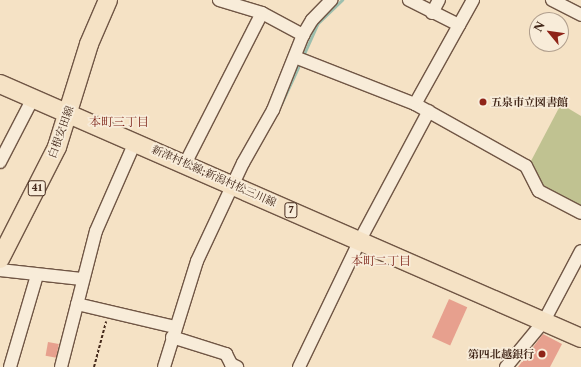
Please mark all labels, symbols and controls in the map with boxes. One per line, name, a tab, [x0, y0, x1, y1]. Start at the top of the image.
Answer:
north arrow	[529, 12, 569, 52]
text: N	[531, 19, 548, 34]
place label: 五泉市立図書館	[491, 95, 568, 109]
marker: 五泉市立図書館	[478, 97, 488, 107]
street label: 白根安田線	[45, 104, 77, 160]
district label: 本町三丁目	[89, 115, 149, 129]
street label: 新津村松線;新潟村松三川線	[150, 142, 278, 210]
road number: 41	[27, 180, 47, 196]
road number: 7	[284, 202, 298, 218]
district label: 本町二丁目	[351, 254, 411, 268]
place label: 第四北越銀行	[468, 347, 534, 361]
marker: 第四北越銀行	[537, 349, 547, 359]

